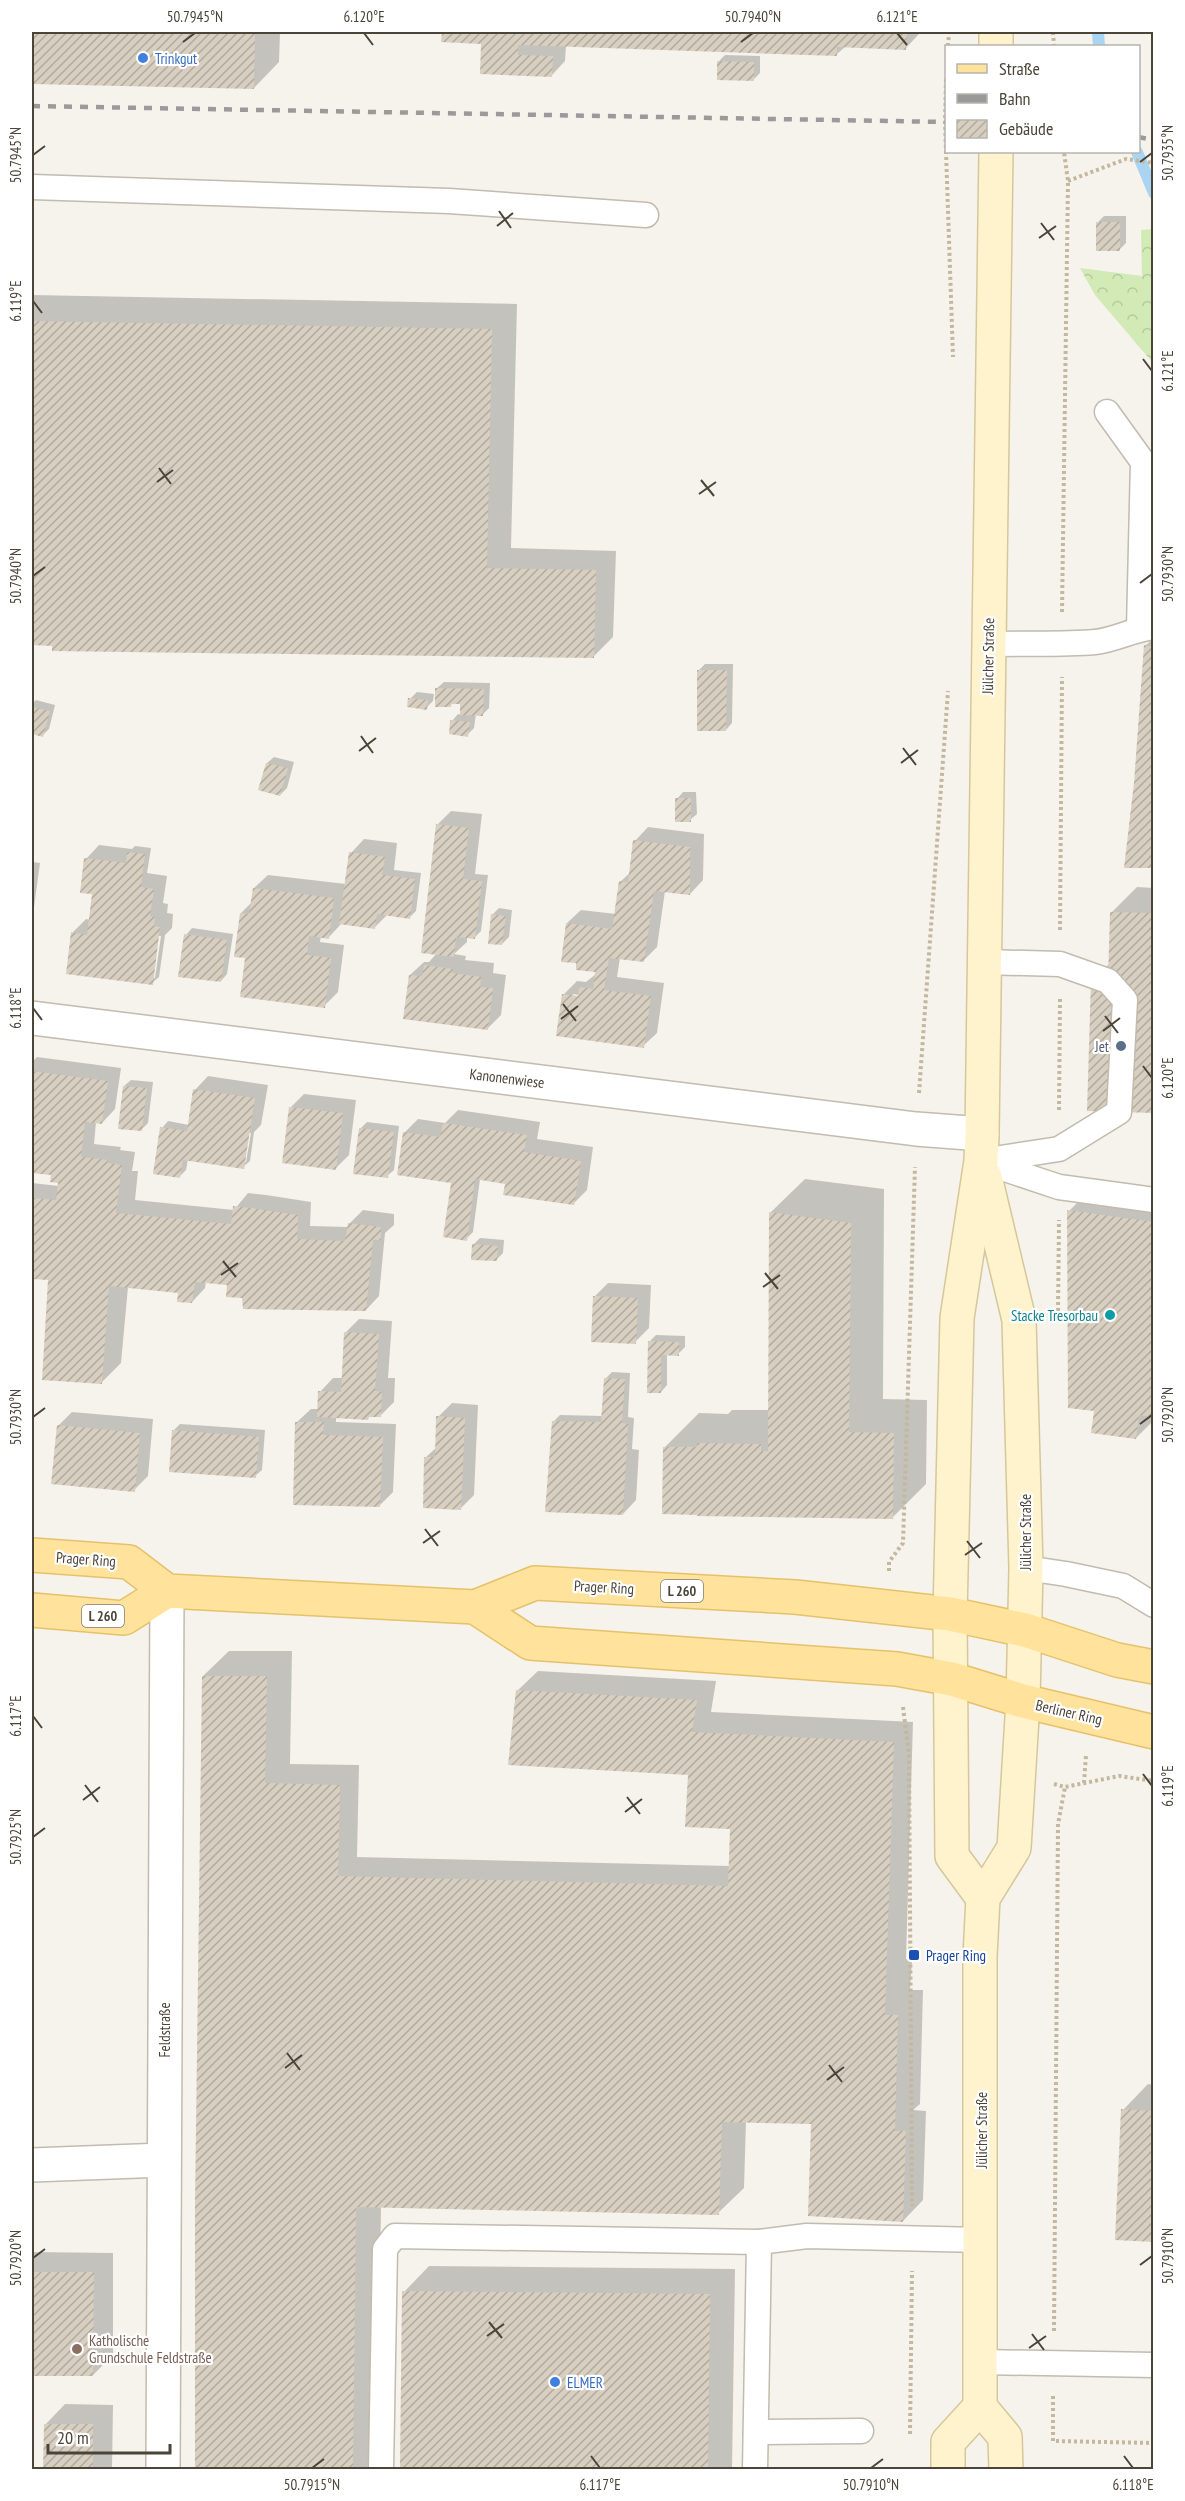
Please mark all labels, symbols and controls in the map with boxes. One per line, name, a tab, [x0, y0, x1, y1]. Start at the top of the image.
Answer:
text: 50.7945°N	[167, 7, 223, 26]
text: 6.120°E	[343, 7, 385, 26]
text: 50.7940°N	[725, 7, 781, 26]
text: 6.121°E	[876, 7, 918, 26]
legend	[945, 45, 1140, 153]
place label: Trinkgut	[155, 49, 197, 68]
marker: Trinkgut	[136, 51, 150, 65]
text: Straße	[999, 57, 1040, 80]
text: Bahn	[999, 87, 1031, 110]
text: Gebäude	[999, 117, 1053, 140]
text: 50.7935°N	[1158, 125, 1177, 181]
text: 50.7945°N	[6, 127, 25, 183]
text: 6.119°E	[6, 280, 25, 322]
text: 6.121°E	[1158, 350, 1177, 392]
text: 50.7930°N	[1158, 546, 1177, 602]
text: 50.7940°N	[6, 548, 25, 604]
street label: Jülicher Straße	[978, 618, 998, 695]
text: 6.118°E	[6, 987, 25, 1029]
place label: Jet	[1094, 1037, 1109, 1056]
marker: Jet	[1114, 1039, 1128, 1053]
text: 6.120°E	[1158, 1057, 1177, 1099]
street label: Kanonenwiese	[469, 1064, 545, 1092]
place label: Stacke Tresorbau	[1011, 1306, 1098, 1325]
marker: Stacke Tresorbau	[1103, 1308, 1117, 1322]
text: 50.7920°N	[1158, 1387, 1177, 1443]
text: 50.7930°N	[6, 1389, 25, 1445]
street label: Jülicher Straße	[1016, 1494, 1035, 1571]
street label: Prager Ring	[55, 1547, 117, 1571]
street label: Prager Ring	[574, 1576, 634, 1598]
road number: L 260	[661, 1580, 703, 1602]
road number: L 260	[82, 1605, 124, 1627]
text: 6.117°E	[6, 1695, 25, 1737]
street label: Berliner Ring	[1034, 1695, 1104, 1729]
text: 6.119°E	[1158, 1765, 1177, 1807]
text: 50.7925°N	[6, 1809, 25, 1865]
place label: Prager Ring	[926, 1946, 986, 1965]
marker: Prager Ring	[907, 1948, 921, 1962]
street label: Feldstraße	[155, 2002, 174, 2058]
street label: Jülicher Straße	[972, 2092, 991, 2169]
text: 50.7910°N	[1158, 2228, 1177, 2284]
text: 50.7920°N	[6, 2230, 25, 2286]
place label: Katholische Grundschule Feldstraße	[89, 2331, 212, 2367]
marker: Katholische Grundschule Feldstraße	[70, 2342, 84, 2356]
place label: ELMER	[567, 2373, 603, 2392]
marker: ELMER	[548, 2375, 562, 2389]
scale bar	[48, 2417, 170, 2455]
text: 20 m	[57, 2426, 89, 2449]
text: 50.7915°N	[284, 2475, 340, 2494]
text: 6.117°E	[579, 2475, 621, 2494]
text: 50.7910°N	[843, 2475, 899, 2494]
text: 6.118°E	[1112, 2475, 1154, 2494]

